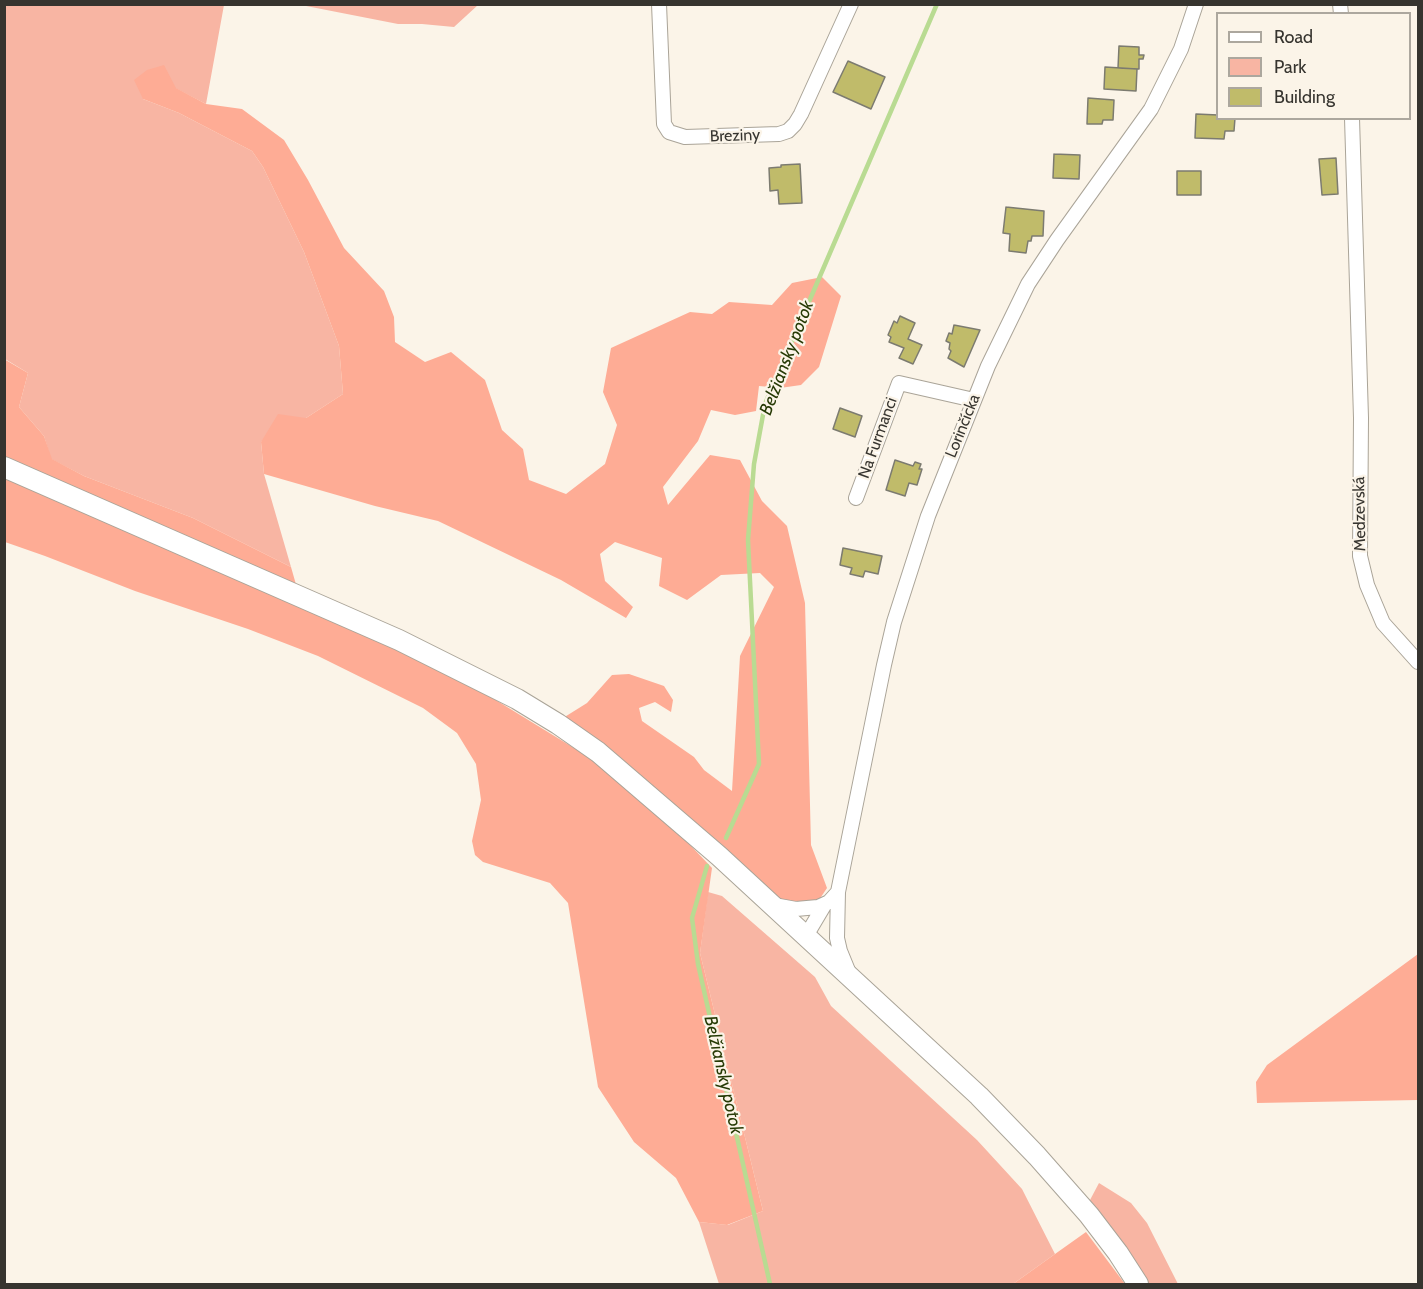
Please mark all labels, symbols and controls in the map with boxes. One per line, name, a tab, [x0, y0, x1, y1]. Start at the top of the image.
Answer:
legend	[1216, 12, 1411, 120]
text: Road	[1274, 26, 1313, 48]
text: Park	[1274, 56, 1306, 78]
text: Building	[1274, 86, 1335, 108]
street label: Breziny	[710, 126, 760, 146]
water label: Belžiansky potok	[755, 298, 819, 418]
street label: Lorinčícka	[942, 391, 984, 461]
street label: Na Furmanci	[854, 395, 902, 481]
street label: Medzevská	[1350, 477, 1370, 551]
water label: Belžiansky potok	[699, 1014, 747, 1136]

